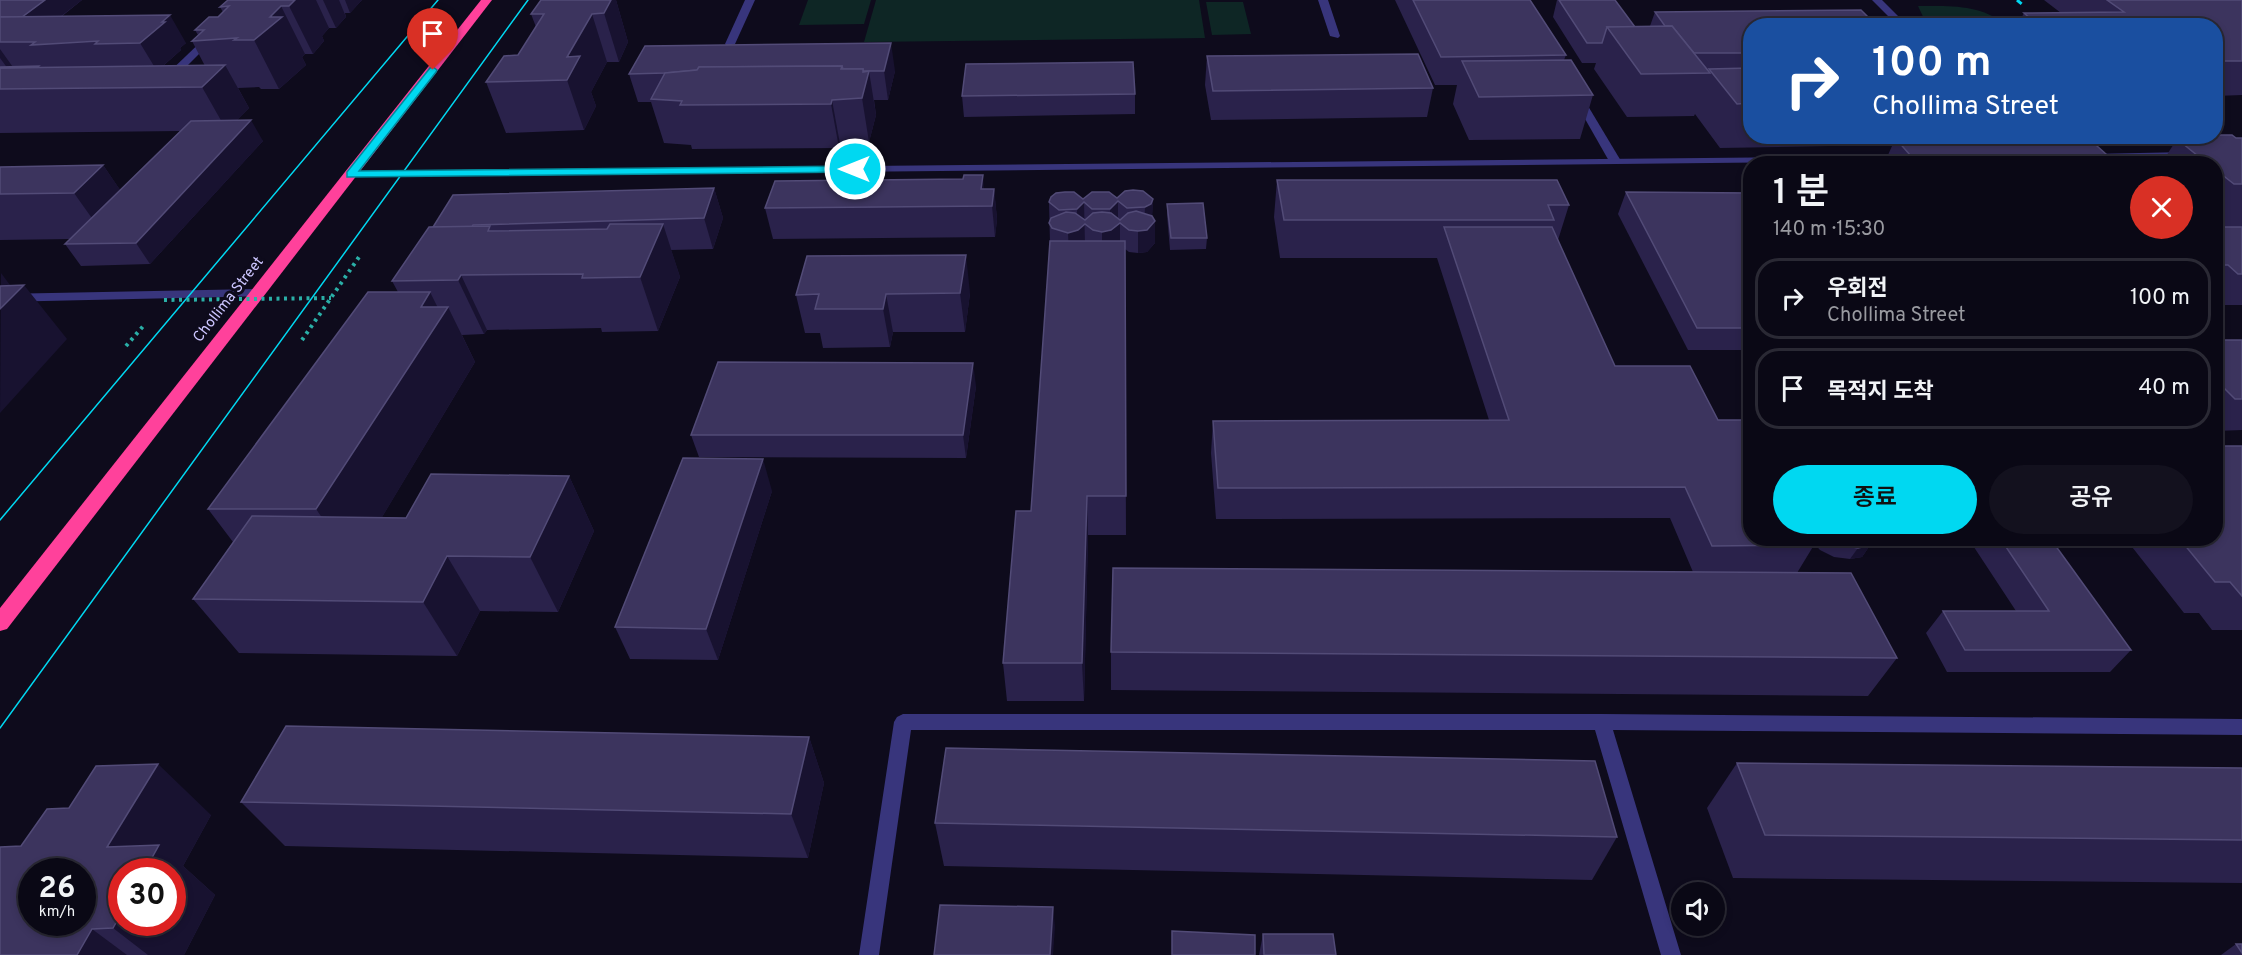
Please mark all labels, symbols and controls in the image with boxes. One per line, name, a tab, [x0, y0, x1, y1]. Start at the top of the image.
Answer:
pin	[407, 8, 458, 70]
icon: arrive	[416, 17, 449, 50]
text: 100 m	[1872, 38, 1991, 91]
icon: right	[1773, 42, 1851, 120]
text: Chollima Street	[1872, 90, 2059, 124]
position arrow	[823, 137, 887, 201]
text: 1 분	[1773, 171, 1829, 217]
button: close	[2130, 176, 2193, 239]
text: 140 m · 15:30	[1773, 217, 1885, 243]
street label: Chollima Street	[190, 253, 268, 347]
text: 우회전	[1827, 276, 1888, 303]
icon: right	[1776, 282, 1809, 315]
text: 100 m	[2130, 285, 2190, 312]
text: Chollima Street	[1827, 303, 1966, 329]
icon: arrive	[1776, 372, 1809, 405]
text: 40 m	[2138, 375, 2190, 402]
text: 목적지 도착	[1827, 379, 1934, 406]
button: 종료	[1773, 465, 1977, 534]
button: 공유	[1989, 465, 2193, 534]
speed limit sign: 30	[108, 858, 186, 936]
text: 26	[39, 871, 75, 908]
map controls	[1671, 882, 1725, 936]
button: sound	[1671, 882, 1725, 936]
text: km/h	[39, 903, 75, 922]

